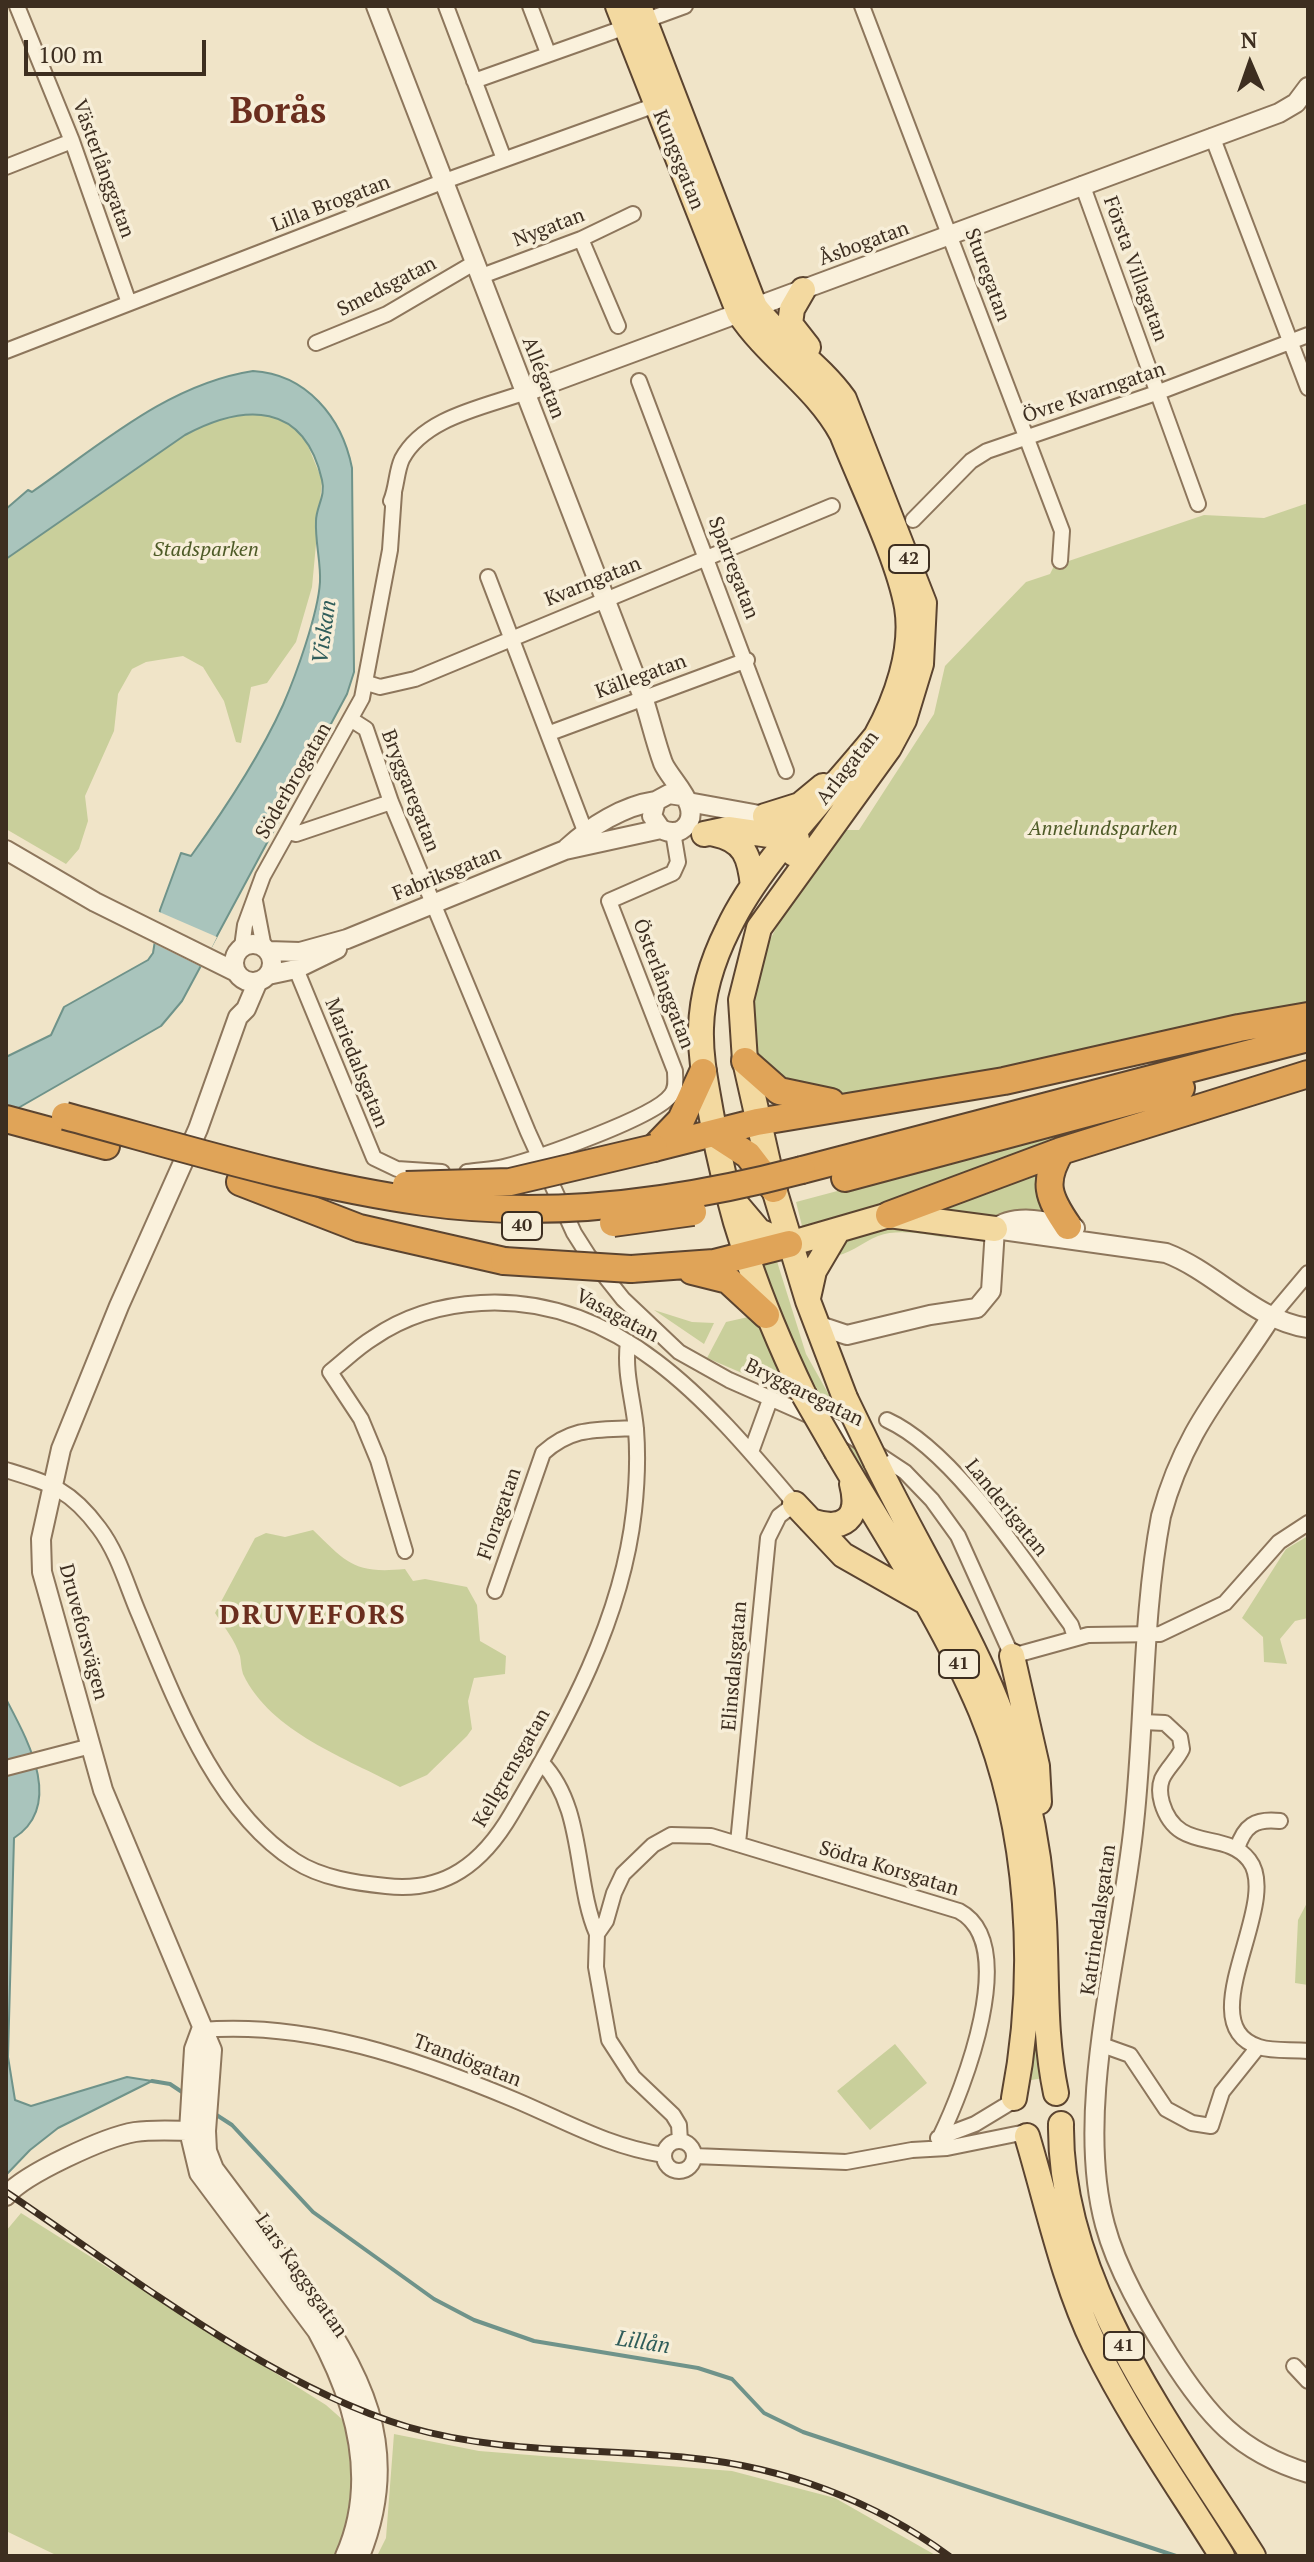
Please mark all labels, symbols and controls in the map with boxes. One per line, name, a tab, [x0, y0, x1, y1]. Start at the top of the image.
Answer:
scale bar	[28, 24, 210, 74]
north arrow	[1210, 24, 1290, 104]
text: N	[1240, 25, 1258, 54]
text: 100 m	[38, 38, 103, 70]
district label: Borås	[230, 91, 326, 135]
street label: Västerlånggatan	[67, 97, 139, 241]
street label: Kungsgatan	[647, 107, 709, 213]
street label: Lilla Brogatan	[268, 170, 394, 238]
street label: Första Villagatan	[1098, 193, 1172, 345]
street label: Nygatan	[510, 203, 588, 253]
street label: Åsbogatan	[816, 217, 912, 271]
street label: Sturegatan	[959, 225, 1015, 325]
street label: Smedsgatan	[334, 252, 440, 322]
street label: Allégatan	[516, 334, 570, 422]
street label: Övre Kvarngatan	[1020, 357, 1168, 429]
street label: Sparregatan	[703, 513, 763, 623]
park label: Stadsparken	[153, 538, 259, 562]
road number: 42	[889, 545, 929, 573]
street label: Kvarngatan	[541, 552, 645, 612]
water label: Viskan	[307, 598, 343, 666]
street label: Källegatan	[592, 649, 690, 705]
street label: Söderbrogatan	[251, 719, 337, 843]
street label: Arlagatan	[812, 726, 884, 810]
street label: Bryggaregatan	[376, 727, 444, 855]
park label: Annelundsparken	[1028, 817, 1178, 841]
street label: Fabriksgatan	[389, 841, 505, 907]
street label: Österlånggatan	[627, 916, 699, 1052]
street label: Mariedalsgatan	[319, 995, 393, 1131]
road number: 40	[502, 1212, 542, 1240]
street label: Vasagatan	[571, 1284, 663, 1348]
street label: Bryggaregatan	[741, 1354, 867, 1432]
street label: Landerigatan	[960, 1455, 1052, 1561]
street label: Floragatan	[473, 1465, 527, 1563]
street label: Druveforsvägen	[53, 1561, 113, 1703]
district label: DRUVEFORS	[219, 1599, 407, 1633]
street label: Elinsdalsgatan	[717, 1600, 753, 1732]
road number: 41	[939, 1650, 979, 1678]
street label: Kellgrensgatan	[468, 1704, 556, 1832]
street label: Södra Korsgatan	[816, 1836, 962, 1902]
street label: Katrinedalsgatan	[1077, 1843, 1121, 1997]
street label: Trandögatan	[410, 2029, 524, 2093]
street label: Lars Kaggsgatan	[250, 2210, 352, 2342]
water label: Lillån	[614, 2326, 672, 2360]
road number: 41	[1104, 2332, 1144, 2360]

